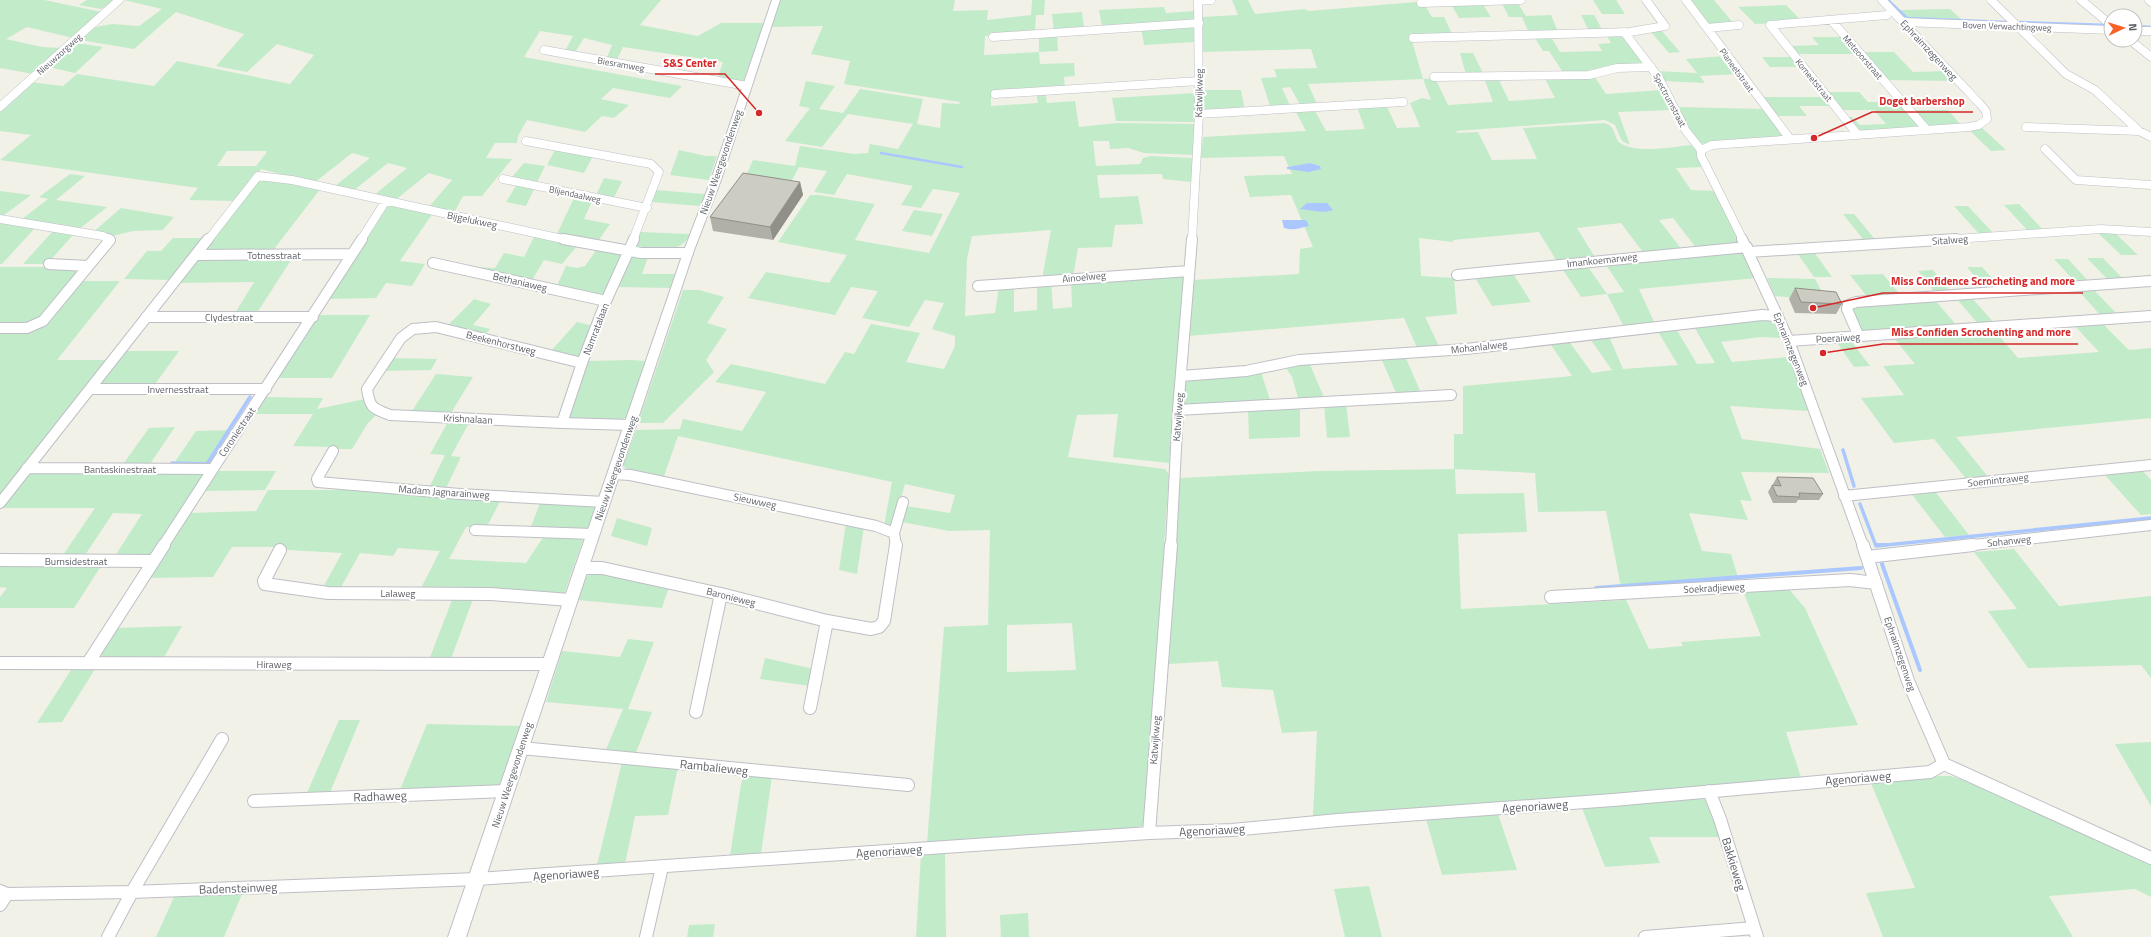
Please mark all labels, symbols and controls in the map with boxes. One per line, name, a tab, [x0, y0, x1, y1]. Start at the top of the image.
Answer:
north arrow	[2103, 8, 2143, 48]
street label: Ephraimzegenweg	[1897, 16, 1961, 84]
street label: Boven Verwachtingweg	[1962, 18, 2052, 34]
text: N	[2125, 23, 2141, 32]
street label: Nieuwzorgweg	[34, 30, 85, 78]
street label: Meteoorstraat	[1840, 32, 1886, 83]
street label: Planeetstraat	[1717, 45, 1758, 95]
callout: S&S Center	[655, 51, 725, 74]
street label: Biesramweg	[597, 53, 646, 75]
text: S&S Center	[663, 55, 717, 71]
street label: Komeetstraat	[1793, 56, 1836, 105]
street label: Katwijkweg	[1191, 68, 1207, 118]
street label: Spectrumstraat	[1650, 71, 1690, 130]
callout: Doget barbershop	[1872, 89, 1973, 112]
text: Doget barbershop	[1879, 93, 1965, 109]
street label: Nieuw Weergevondenweg	[696, 107, 746, 217]
street label: Blijendaalweg	[548, 182, 603, 206]
street label: Bijgelukweg	[446, 207, 498, 233]
street label: Sitalweg	[1931, 231, 1969, 249]
street label: Totnesstraat	[247, 248, 301, 263]
street label: Imankoemarweg	[1566, 249, 1638, 271]
street label: Bethaniaweg	[491, 268, 549, 296]
street label: Ainoelweg	[1061, 268, 1107, 286]
callout: Miss Confidence Scrocheting and more	[1883, 270, 2083, 293]
text: Miss Confidence Scrocheting and more	[1891, 273, 2075, 289]
street label: Namratalaan	[579, 301, 613, 357]
street label: Clydestraat	[205, 310, 253, 325]
street label: Ephraimzegenweg	[1769, 310, 1813, 388]
callout: Miss Confiden Scrochenting and more	[1883, 321, 2078, 344]
text: Miss Confiden Scrochenting and more	[1891, 324, 2071, 340]
street label: Beekenhorstweg	[465, 327, 537, 359]
street label: Poeraiweg	[1815, 329, 1861, 347]
street label: Mohanlalweg	[1450, 337, 1508, 357]
street label: Invernesstraat	[147, 382, 209, 397]
street label: Katwijkweg	[1169, 392, 1187, 442]
street label: Coroniestraat	[215, 404, 259, 460]
street label: Krishnalaan	[443, 410, 493, 428]
street label: Nieuw Weergevondenweg	[591, 413, 641, 523]
street label: Bantaskinestraat	[84, 462, 157, 477]
street label: Soemintraweg	[1967, 469, 2029, 491]
street label: Madam Jagnarainweg	[398, 481, 490, 503]
street label: Sieuwweg	[732, 489, 778, 513]
street label: Sohanweg	[1986, 531, 2032, 551]
street label: Burnsidestraat	[45, 554, 108, 569]
street label: Soekradjieweg	[1683, 579, 1745, 597]
street label: Baronieweg	[705, 584, 757, 610]
street label: Lalaweg	[381, 586, 415, 601]
street label: Ephraimzegenweg	[1880, 615, 1920, 693]
street label: Hiraweg	[256, 657, 292, 672]
street label: Katwijkweg	[1146, 715, 1164, 765]
street label: Nieuw Weergevondenweg	[488, 720, 536, 830]
street label: Rambalieweg	[679, 754, 749, 780]
street label: Agenoriaweg	[1824, 766, 1892, 790]
street label: Radhaweg	[353, 786, 407, 806]
street label: Agenoriaweg	[1501, 794, 1569, 818]
street label: Agenoriaweg	[1178, 819, 1246, 841]
street label: Bakkieweg	[1717, 835, 1751, 893]
street label: Agenoriaweg	[855, 839, 923, 863]
street label: Agenoriaweg	[532, 862, 600, 886]
street label: Badensteinweg	[198, 877, 278, 899]

